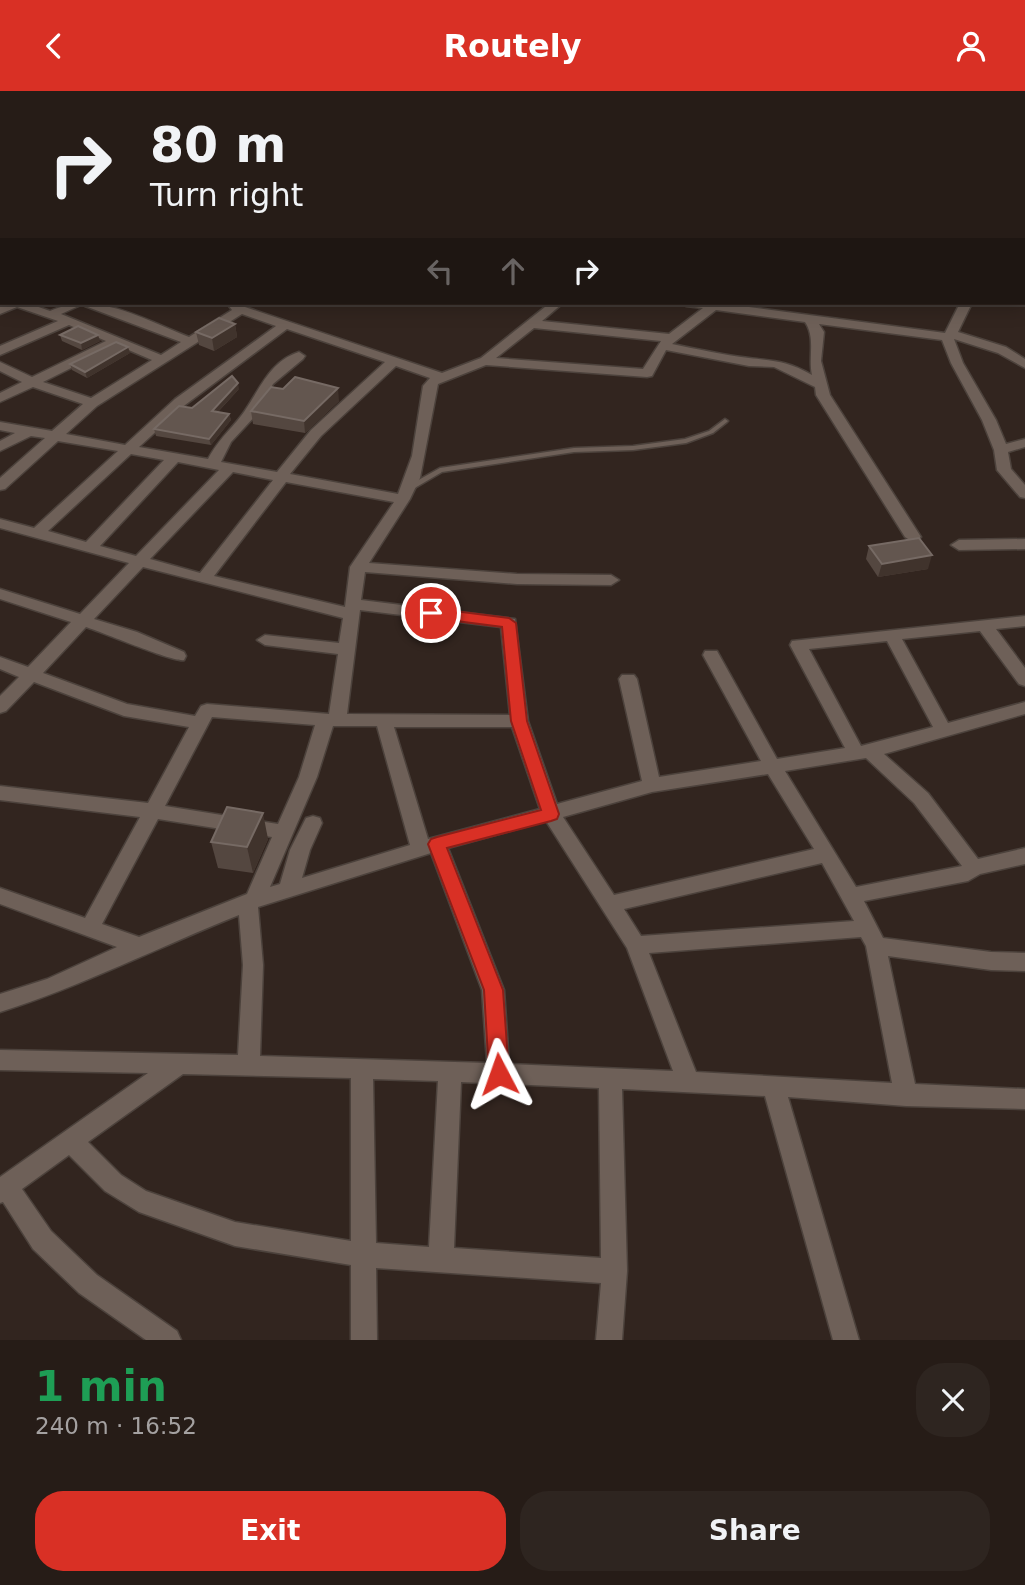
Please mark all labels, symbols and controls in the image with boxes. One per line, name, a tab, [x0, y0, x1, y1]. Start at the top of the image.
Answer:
icon: back	[35, 27, 73, 65]
text: Routely	[443, 27, 582, 65]
icon: person	[952, 27, 990, 65]
text: 80 m	[150, 117, 286, 174]
icon: right	[35, 119, 126, 210]
text: Turn right	[150, 176, 303, 214]
icon: left	[421, 252, 459, 290]
icon: ahead	[494, 252, 532, 290]
icon: right	[567, 252, 605, 290]
pin	[401, 583, 461, 643]
icon: arrive	[412, 594, 450, 632]
position arrow	[462, 1037, 536, 1111]
text: 1 min	[35, 1362, 167, 1411]
button: close	[916, 1363, 990, 1437]
text: 240 m · 16:52	[35, 1413, 197, 1439]
button: Exit	[35, 1491, 506, 1571]
button: Share	[520, 1491, 990, 1571]

